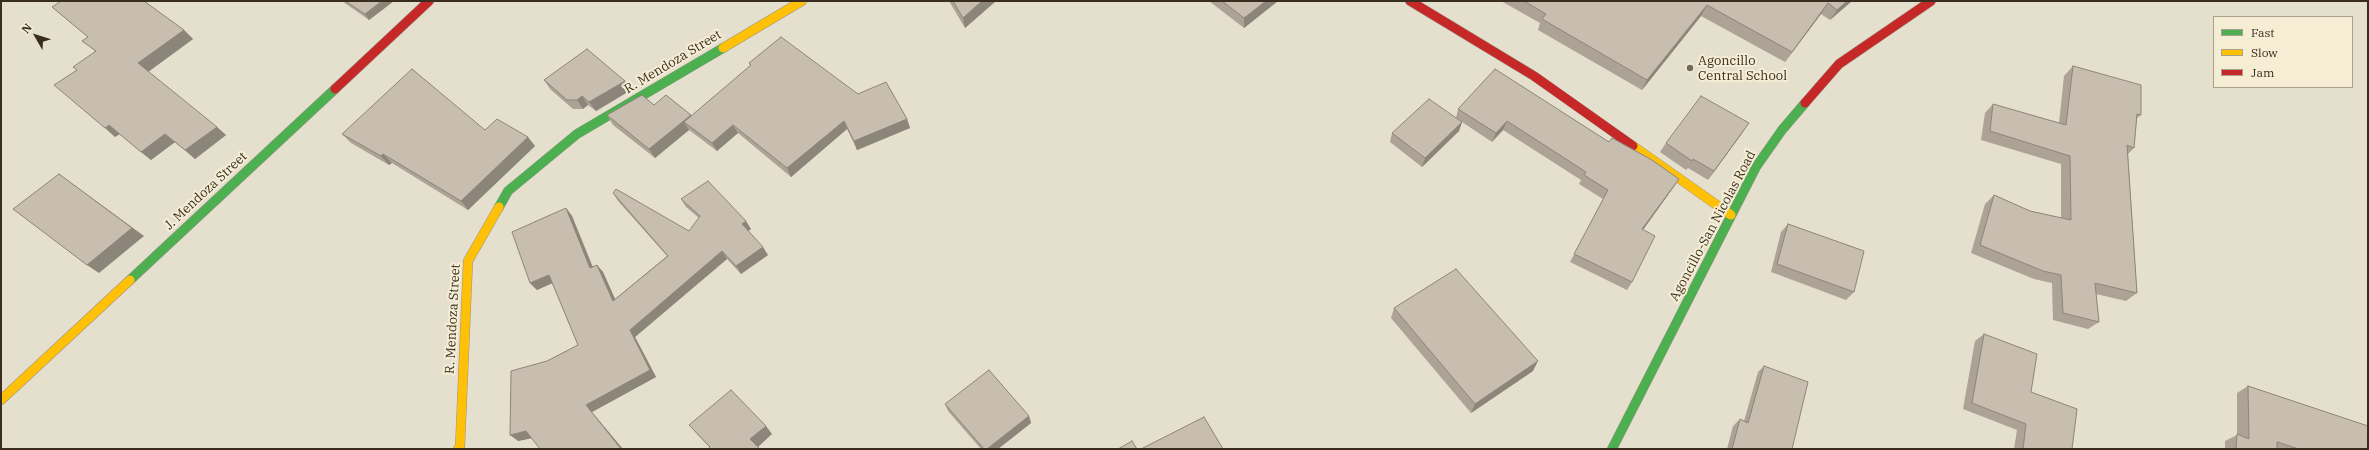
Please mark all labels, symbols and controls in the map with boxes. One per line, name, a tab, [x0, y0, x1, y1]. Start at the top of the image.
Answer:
north arrow	[16, 16, 56, 56]
legend	[2213, 16, 2353, 88]
text: N	[18, 21, 35, 36]
text: Fast	[2251, 25, 2275, 40]
street label: R. Mendoza Street	[622, 27, 724, 97]
text: Slow	[2251, 45, 2278, 60]
place label: Agoncillo Central School	[1698, 53, 1787, 84]
marker: Agoncillo Central School	[1685, 63, 1695, 73]
text: Jam	[2251, 65, 2274, 80]
street label: Agoncillo-San Nicolas Road	[1667, 148, 1759, 304]
street label: J. Mendoza Street	[162, 149, 250, 233]
street label: R. Mendoza Street	[442, 263, 464, 375]

